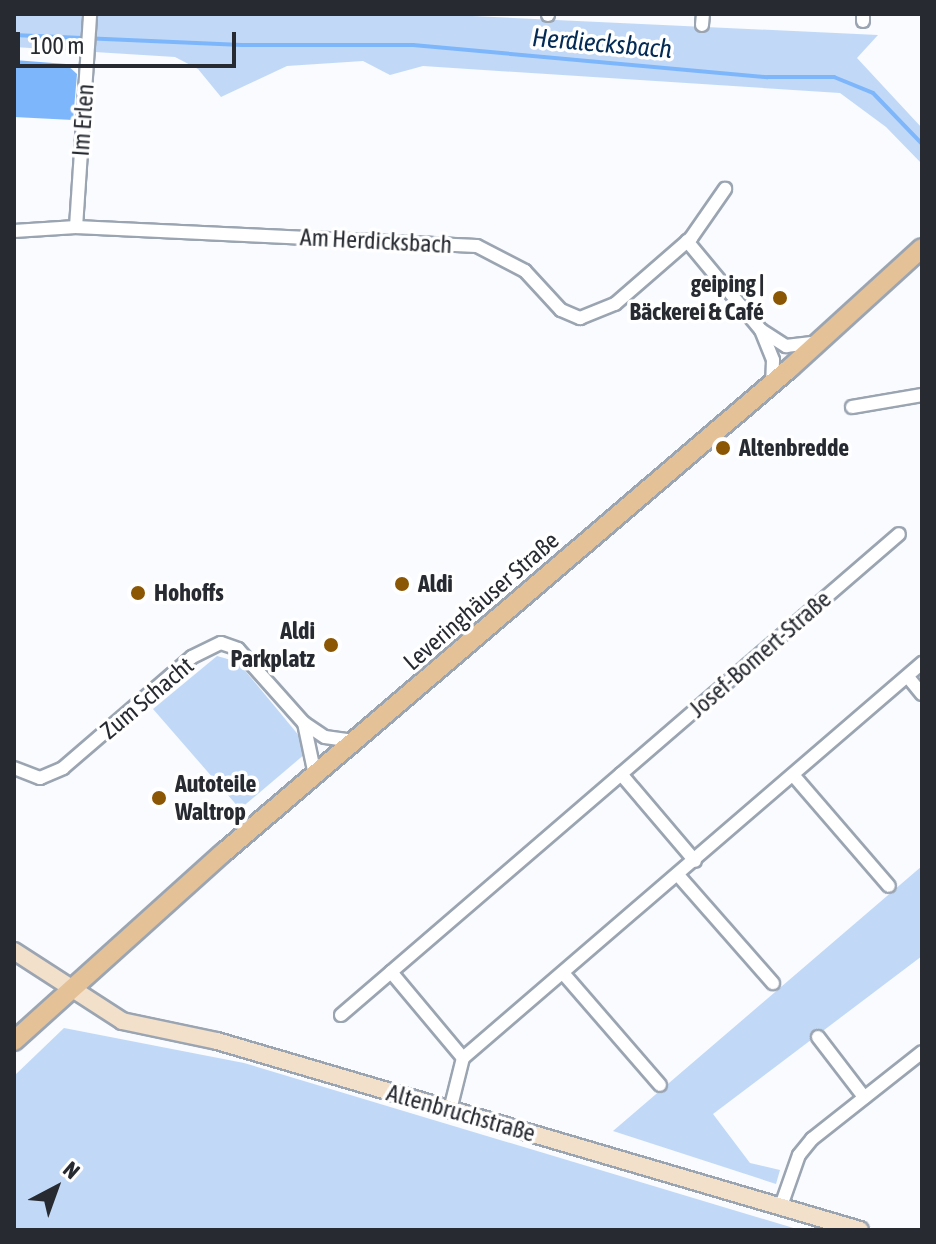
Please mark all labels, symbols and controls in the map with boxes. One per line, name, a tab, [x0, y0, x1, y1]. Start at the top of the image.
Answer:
scale bar	[20, 16, 240, 66]
water label: Herdiecksbach	[531, 22, 673, 66]
text: 100 m	[30, 32, 84, 59]
street label: Im Erlen	[66, 83, 100, 157]
street label: Am Herdicksbach	[299, 223, 453, 259]
place label: geiping | Bäckerei & Café	[630, 270, 764, 326]
marker: geiping | Bäckerei & Café	[771, 289, 789, 307]
place label: Altenbredde	[739, 434, 849, 462]
marker: Altenbredde	[714, 439, 732, 457]
street label: Leveringhäuser Straße	[398, 526, 564, 676]
place label: Aldi	[418, 570, 453, 598]
marker: Aldi	[393, 575, 411, 593]
place label: Hohoffs	[154, 579, 224, 607]
marker: Hohoffs	[129, 584, 147, 602]
street label: Josef-Bomert-Straße	[683, 585, 837, 723]
place label: Aldi Parkplatz	[230, 617, 315, 673]
marker: Aldi Parkplatz	[322, 636, 340, 654]
street label: Zum Schacht	[95, 651, 199, 745]
place label: Autoteile Waltrop	[175, 770, 256, 826]
marker: Autoteile Waltrop	[150, 789, 168, 807]
street label: Altenbruchstraße	[383, 1078, 539, 1148]
north arrow	[16, 1148, 96, 1228]
text: N	[58, 1156, 85, 1184]

